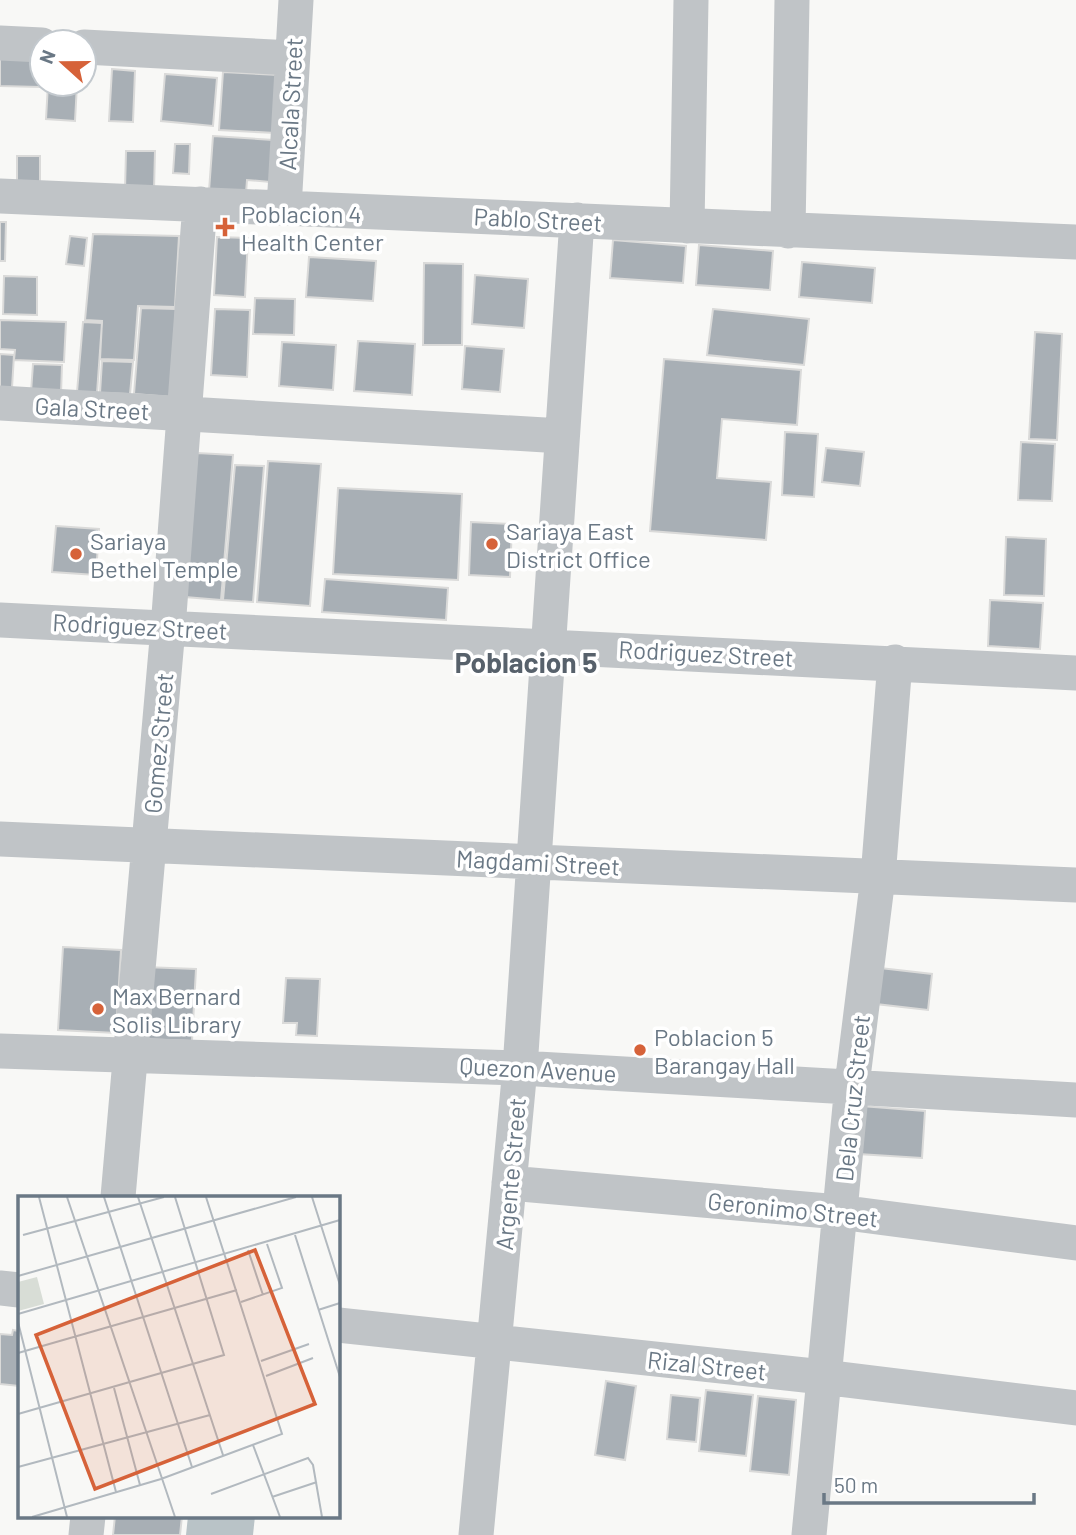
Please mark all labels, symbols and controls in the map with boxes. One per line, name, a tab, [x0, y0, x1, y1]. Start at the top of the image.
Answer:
north arrow	[28, 28, 98, 98]
street label: Alcala Street	[272, 37, 308, 171]
text: N	[34, 47, 60, 67]
place label: Poblacion 4 Health Center	[241, 199, 384, 256]
street label: Pablo Street	[473, 201, 603, 237]
marker: Poblacion 4 Health Center	[215, 217, 235, 237]
street label: Gala Street	[34, 391, 150, 425]
place label: Sariaya East District Office	[506, 516, 651, 573]
place label: Sariaya Bethel Temple	[90, 526, 238, 583]
marker: Sariaya East District Office	[484, 536, 500, 552]
marker: Sariaya Bethel Temple	[68, 546, 84, 562]
street label: Rodriguez Street	[52, 607, 228, 645]
street label: Rodriguez Street	[618, 634, 794, 672]
district label: Poblacion 5	[455, 645, 597, 679]
street label: Gomez Street	[137, 671, 179, 815]
street label: Magdami Street	[455, 843, 621, 881]
place label: Max Bernard Solis Library	[112, 981, 241, 1038]
marker: Max Bernard Solis Library	[90, 1001, 106, 1017]
street label: Dela Cruz Street	[829, 1013, 875, 1183]
place label: Poblacion 5 Barangay Hall	[654, 1022, 795, 1079]
marker: Poblacion 5 Barangay Hall	[632, 1042, 648, 1058]
street label: Quezon Avenue	[459, 1050, 617, 1088]
street label: Argente Street	[489, 1096, 531, 1252]
street label: Geronimo Street	[706, 1186, 880, 1232]
inset map	[18, 1196, 340, 1518]
street label: Rizal Street	[646, 1344, 768, 1386]
scale bar	[824, 1462, 1034, 1506]
text: 50 m	[834, 1472, 878, 1497]

